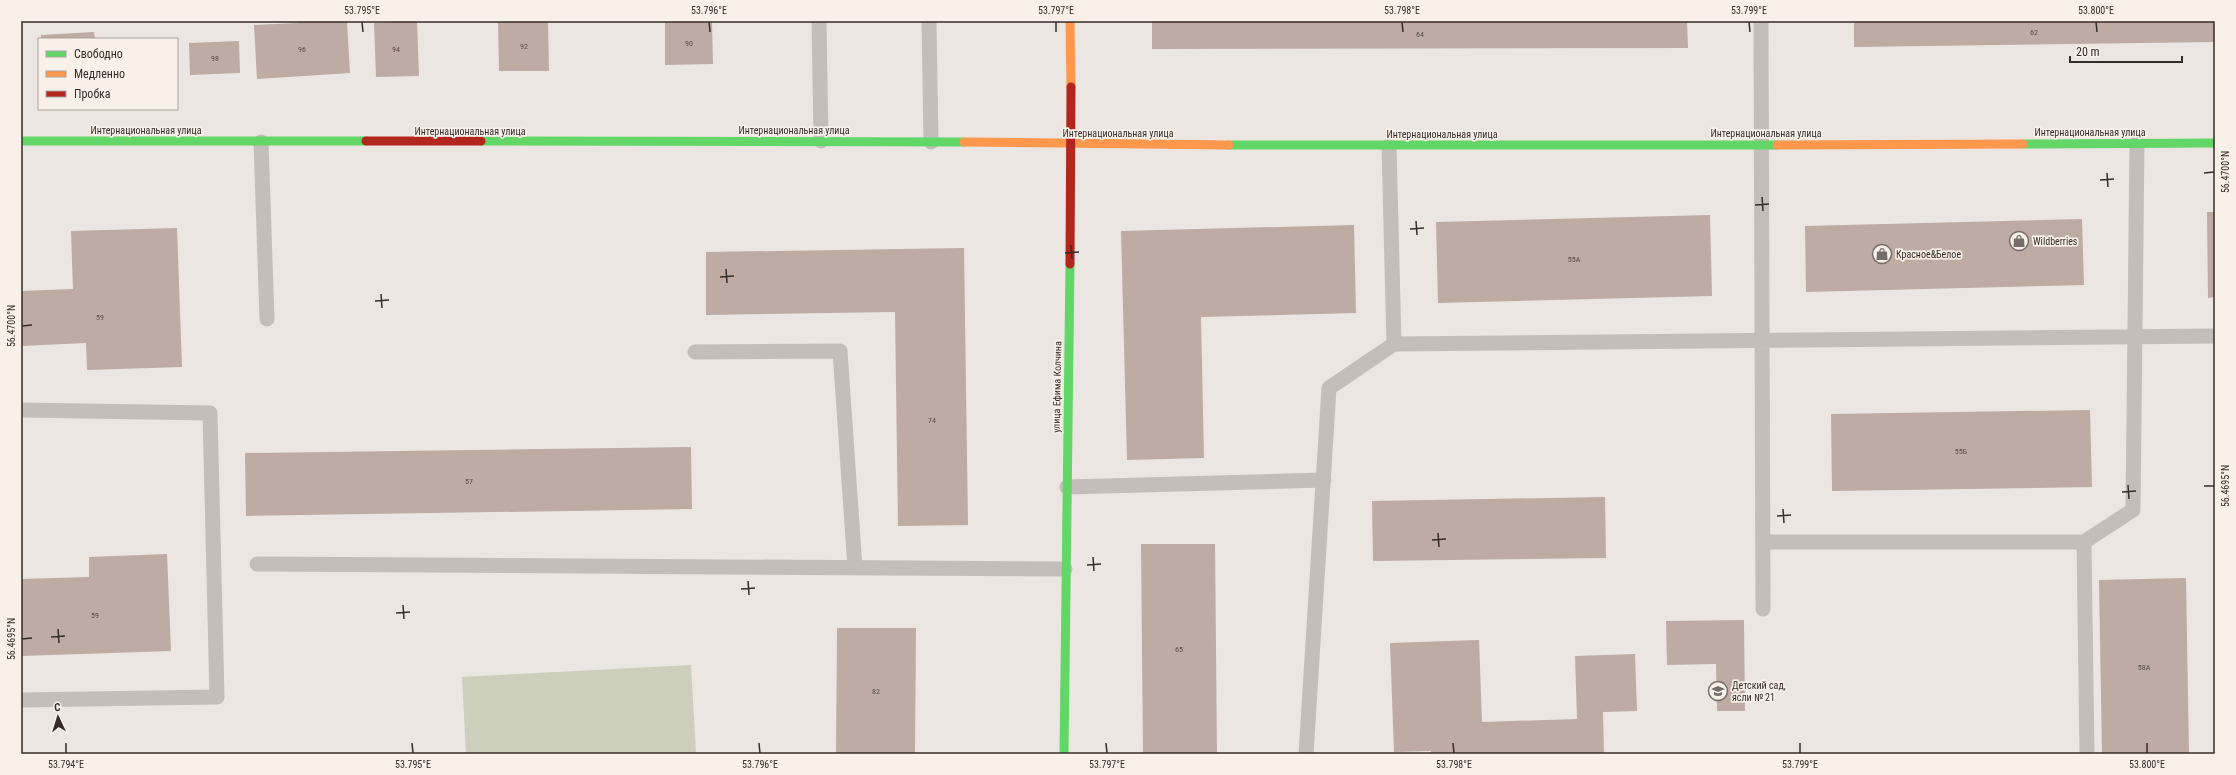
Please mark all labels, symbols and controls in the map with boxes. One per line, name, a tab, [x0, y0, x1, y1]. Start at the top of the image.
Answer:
text: 53.795°E	[344, 5, 380, 16]
text: 53.796°E	[691, 5, 727, 16]
text: 53.797°E	[1038, 5, 1074, 16]
text: 53.798°E	[1384, 5, 1420, 16]
text: 53.799°E	[1731, 5, 1767, 16]
text: 53.800°E	[2078, 5, 2114, 16]
house number: 62	[2030, 28, 2038, 37]
house number: 64	[1416, 30, 1424, 39]
legend	[38, 38, 178, 110]
scale bar	[2070, 38, 2182, 64]
house number: 90	[685, 39, 693, 48]
house number: 92	[520, 42, 528, 51]
house number: 96	[298, 45, 306, 54]
house number: 94	[392, 45, 400, 54]
text: 20 m	[2076, 45, 2100, 59]
text: Свободно	[74, 47, 123, 61]
house number: 98	[211, 54, 219, 63]
text: Медленно	[74, 67, 125, 81]
text: Пробка	[74, 87, 111, 101]
street label: Интернациональная улица	[91, 125, 202, 136]
street label: Интернациональная улица	[739, 125, 850, 136]
street label: Интернациональная улица	[415, 126, 526, 137]
street label: Интернациональная улица	[2035, 127, 2146, 138]
street label: Интернациональная улица	[1063, 128, 1174, 139]
street label: Интернациональная улица	[1711, 128, 1822, 139]
street label: Интернациональная улица	[1387, 129, 1498, 140]
text: 56.4700°N	[2220, 151, 2231, 193]
shop icon: Wildberries	[2008, 230, 2030, 252]
place label: Wildberries	[2033, 236, 2078, 247]
shop icon: Красное&Белое	[1871, 243, 1893, 265]
place label: Красное&Белое	[1896, 249, 1961, 260]
house number: 55А	[1568, 255, 1581, 264]
text: 56.4700°N	[6, 305, 17, 347]
house number: 59	[96, 313, 104, 322]
street label: улица Ефима Колчина	[1051, 341, 1063, 433]
house number: 74	[928, 416, 936, 425]
house number: 55Б	[1955, 447, 1968, 456]
text: 56.4695°N	[2220, 465, 2231, 507]
house number: 57	[465, 477, 473, 486]
house number: 59	[91, 611, 99, 620]
text: 56.4695°N	[6, 618, 17, 660]
house number: 65	[1175, 645, 1183, 654]
house number: 58А	[2138, 663, 2151, 672]
school or university icon: Детский сад, ясли № 21	[1707, 680, 1729, 702]
place label: Детский сад, ясли № 21	[1732, 680, 1786, 703]
house number: 82	[872, 687, 880, 696]
north arrow	[38, 697, 78, 737]
text: С	[54, 701, 61, 714]
text: 53.794°E	[48, 759, 84, 770]
text: 53.795°E	[395, 759, 431, 770]
text: 53.796°E	[742, 759, 778, 770]
text: 53.797°E	[1089, 759, 1125, 770]
text: 53.798°E	[1436, 759, 1472, 770]
text: 53.799°E	[1782, 759, 1818, 770]
text: 53.800°E	[2129, 759, 2165, 770]

